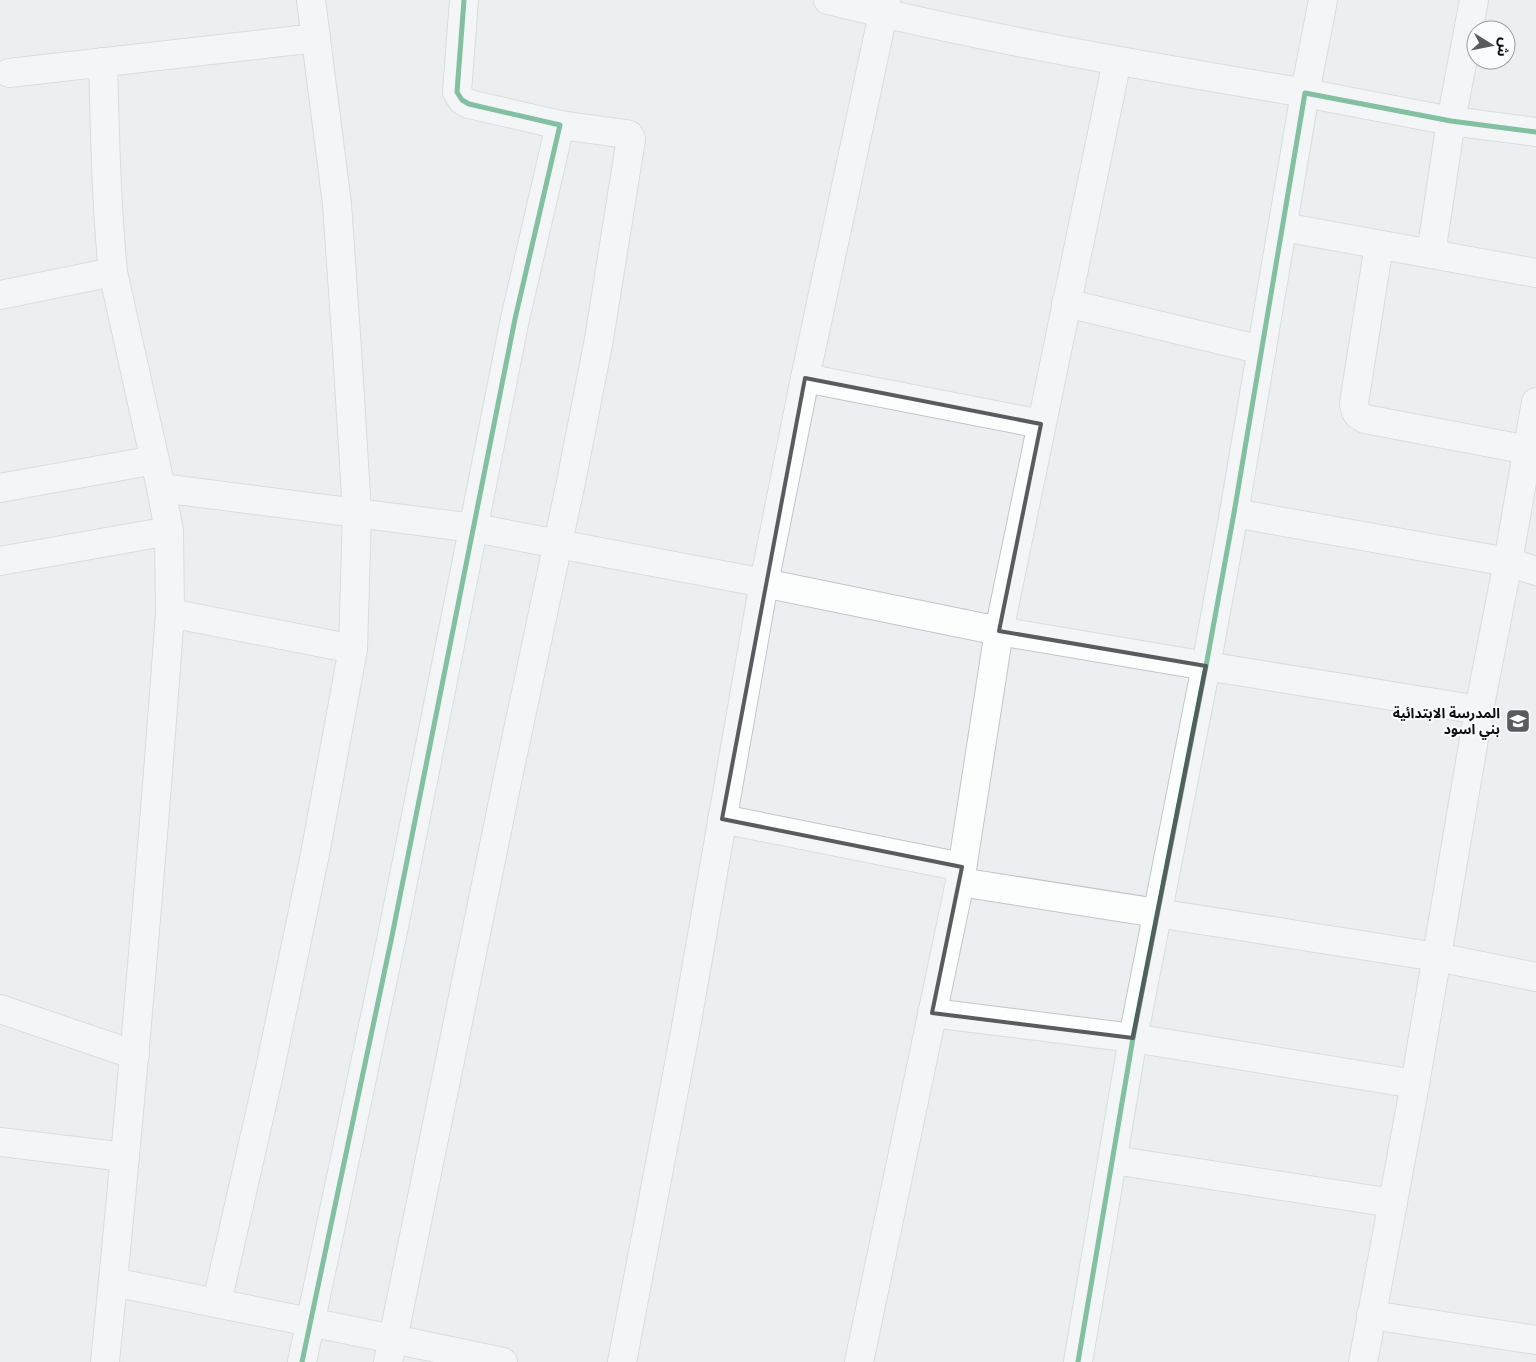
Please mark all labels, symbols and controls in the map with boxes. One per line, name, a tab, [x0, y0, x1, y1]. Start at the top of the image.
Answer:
north arrow	[1466, 20, 1516, 70]
text: ش	[1493, 36, 1515, 58]
place label: المدرسة الابتدائية بني اسود	[1393, 703, 1500, 740]
school or university icon: المدرسة الابتدائية بني اسود	[1505, 708, 1531, 734]

